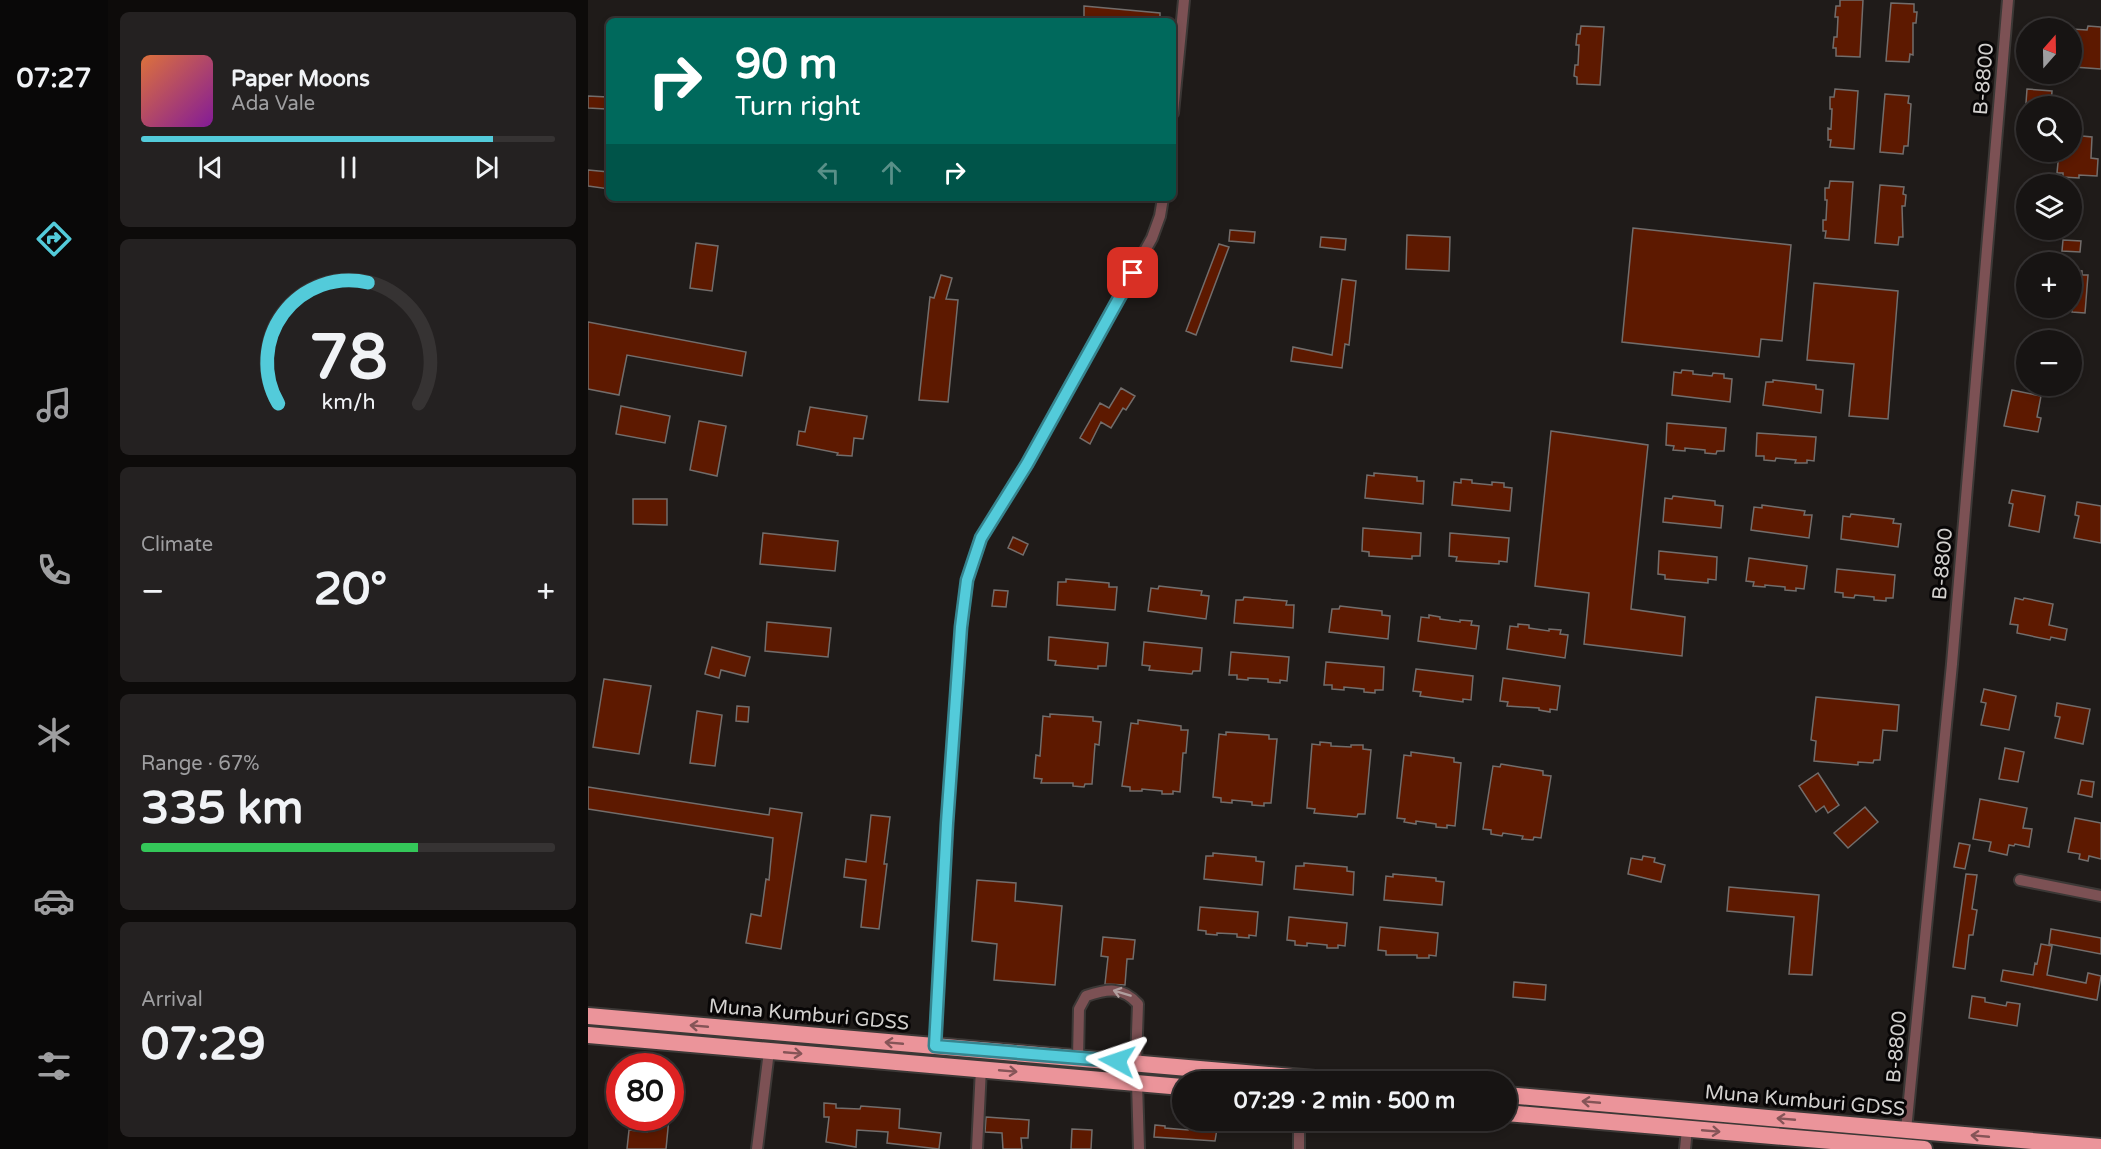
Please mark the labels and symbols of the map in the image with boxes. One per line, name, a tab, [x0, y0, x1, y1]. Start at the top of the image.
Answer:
north arrow	[2016, 18, 2082, 84]
street label: B-8800	[1969, 42, 1999, 116]
pin	[1107, 247, 1158, 298]
street label: B-8800	[1928, 527, 1958, 601]
one-way arrow	[1112, 987, 1131, 998]
street label: Muna Kumburi GDSS	[708, 994, 910, 1036]
street label: B-8800	[1882, 1010, 1912, 1084]
one-way arrow	[690, 1020, 710, 1031]
position arrow	[1085, 1029, 1149, 1093]
one-way arrow	[884, 1037, 904, 1048]
one-way arrow	[782, 1048, 802, 1059]
speed limit sign: 80	[606, 1053, 684, 1131]
one-way arrow	[997, 1066, 1017, 1077]
street label: Muna Kumburi GDSS	[1704, 1080, 1906, 1122]
one-way arrow	[1582, 1096, 1602, 1107]
one-way arrow	[1776, 1113, 1796, 1124]
one-way arrow	[1700, 1125, 1720, 1136]
one-way arrow	[1971, 1130, 1990, 1141]

